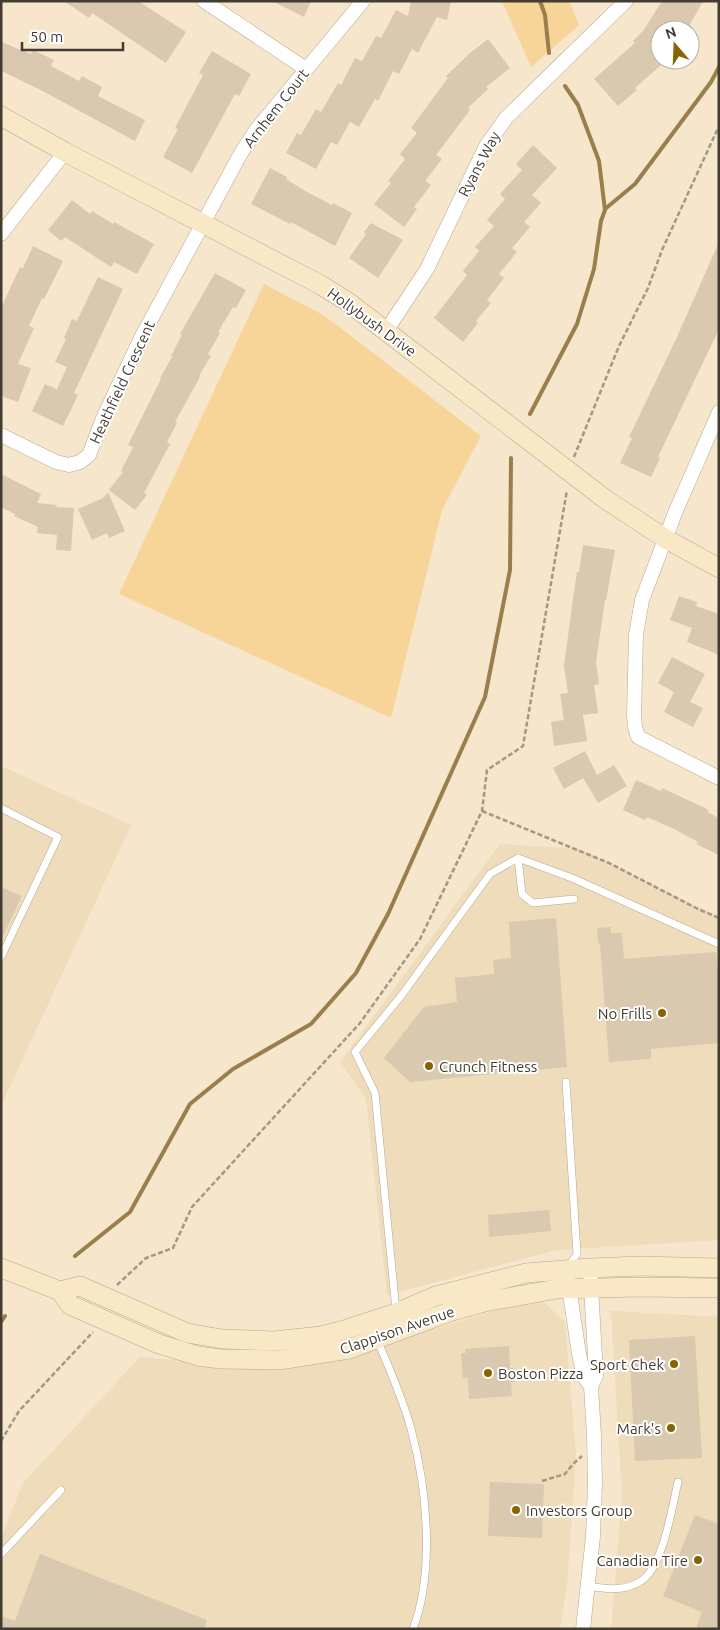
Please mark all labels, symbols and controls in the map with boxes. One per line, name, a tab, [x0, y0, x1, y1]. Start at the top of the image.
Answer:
scale bar	[22, 20, 124, 52]
north arrow	[650, 20, 700, 70]
text: N	[663, 23, 678, 42]
text: 50 m	[30, 28, 63, 45]
street label: Arnhem Court	[240, 65, 312, 151]
street label: Ryans Way	[455, 129, 503, 199]
street label: Hollybush Drive	[324, 284, 420, 360]
street label: Heathfield Crescent	[86, 318, 158, 446]
place label: No Frills	[598, 1005, 652, 1022]
marker: No Frills	[656, 1007, 668, 1019]
place label: Crunch Fitness	[439, 1058, 537, 1075]
marker: Crunch Fitness	[423, 1060, 435, 1072]
street label: Clappison Avenue	[338, 1302, 456, 1358]
place label: Sport Chek	[590, 1356, 664, 1373]
marker: Sport Chek	[668, 1358, 680, 1370]
place label: Boston Pizza	[498, 1365, 584, 1382]
marker: Boston Pizza	[482, 1367, 494, 1379]
place label: Mark's	[617, 1420, 661, 1437]
marker: Mark's	[665, 1422, 677, 1434]
place label: Investors Group	[526, 1502, 632, 1519]
marker: Investors Group	[510, 1504, 522, 1516]
place label: Canadian Tire	[596, 1552, 688, 1569]
marker: Canadian Tire	[692, 1554, 704, 1566]

